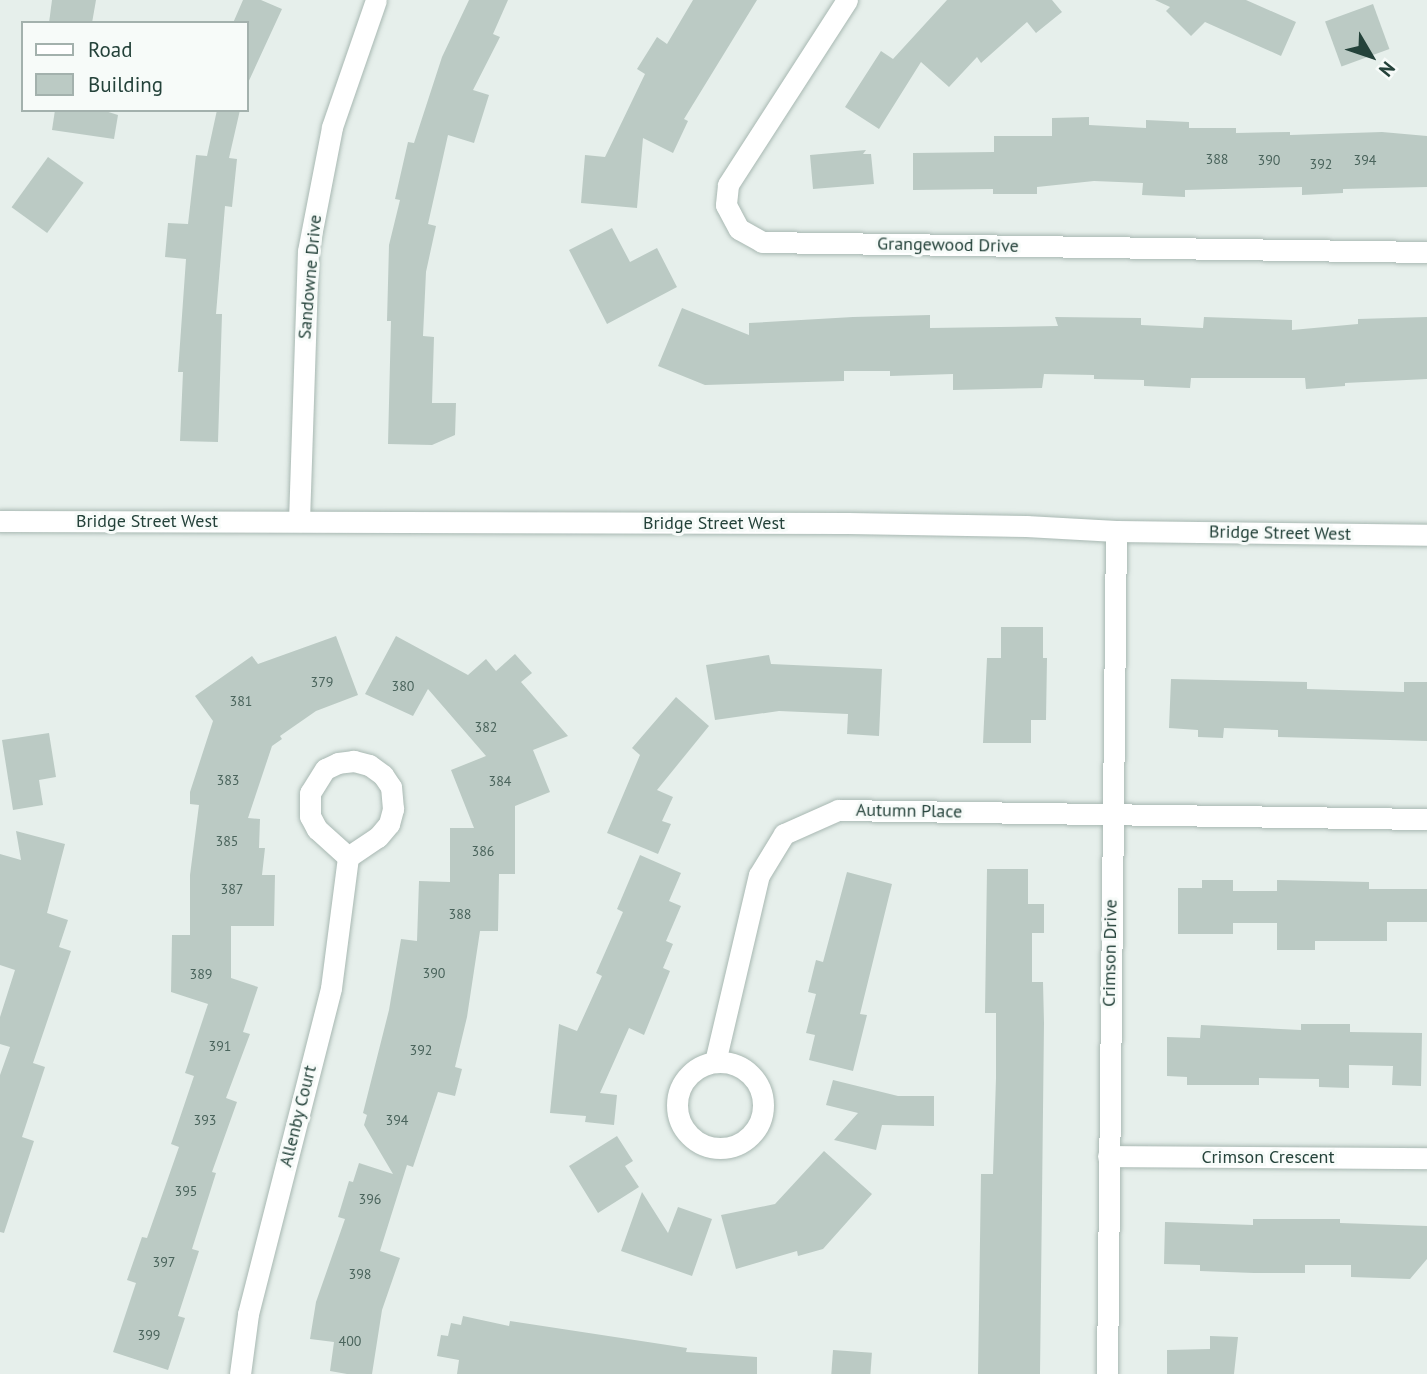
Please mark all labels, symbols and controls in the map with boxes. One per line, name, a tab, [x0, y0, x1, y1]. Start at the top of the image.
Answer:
legend	[21, 21, 248, 112]
north arrow	[1336, 21, 1406, 91]
text: Road	[88, 36, 132, 63]
text: N	[1374, 57, 1401, 82]
text: Building	[88, 71, 163, 98]
house number: 388	[1206, 151, 1228, 167]
house number: 390	[1258, 152, 1280, 168]
house number: 394	[1354, 152, 1376, 168]
house number: 392	[1310, 156, 1332, 172]
street label: Sandowne Drive	[294, 214, 326, 340]
street label: Grangewood Drive	[877, 233, 1019, 257]
street label: Bridge Street West	[76, 510, 218, 532]
street label: Bridge Street West	[643, 512, 785, 534]
street label: Bridge Street West	[1209, 521, 1351, 545]
house number: 379	[311, 674, 333, 690]
house number: 380	[392, 678, 414, 694]
house number: 381	[230, 693, 252, 709]
house number: 382	[475, 719, 497, 735]
house number: 383	[217, 772, 239, 788]
house number: 384	[489, 773, 511, 789]
street label: Autumn Place	[856, 799, 962, 823]
house number: 385	[216, 833, 238, 849]
house number: 386	[472, 843, 494, 859]
house number: 387	[221, 881, 243, 897]
street label: Crimson Drive	[1098, 899, 1122, 1007]
house number: 388	[449, 906, 471, 922]
house number: 390	[423, 965, 445, 981]
house number: 389	[190, 966, 212, 982]
house number: 391	[209, 1038, 231, 1054]
house number: 392	[410, 1042, 432, 1058]
street label: Allenby Court	[275, 1063, 321, 1169]
house number: 393	[194, 1112, 216, 1128]
house number: 394	[386, 1112, 408, 1128]
street label: Crimson Crescent	[1201, 1146, 1335, 1168]
house number: 395	[175, 1183, 197, 1199]
house number: 396	[359, 1191, 381, 1207]
house number: 397	[153, 1254, 175, 1270]
house number: 398	[349, 1266, 371, 1282]
house number: 399	[138, 1327, 160, 1343]
house number: 400	[339, 1333, 361, 1349]

